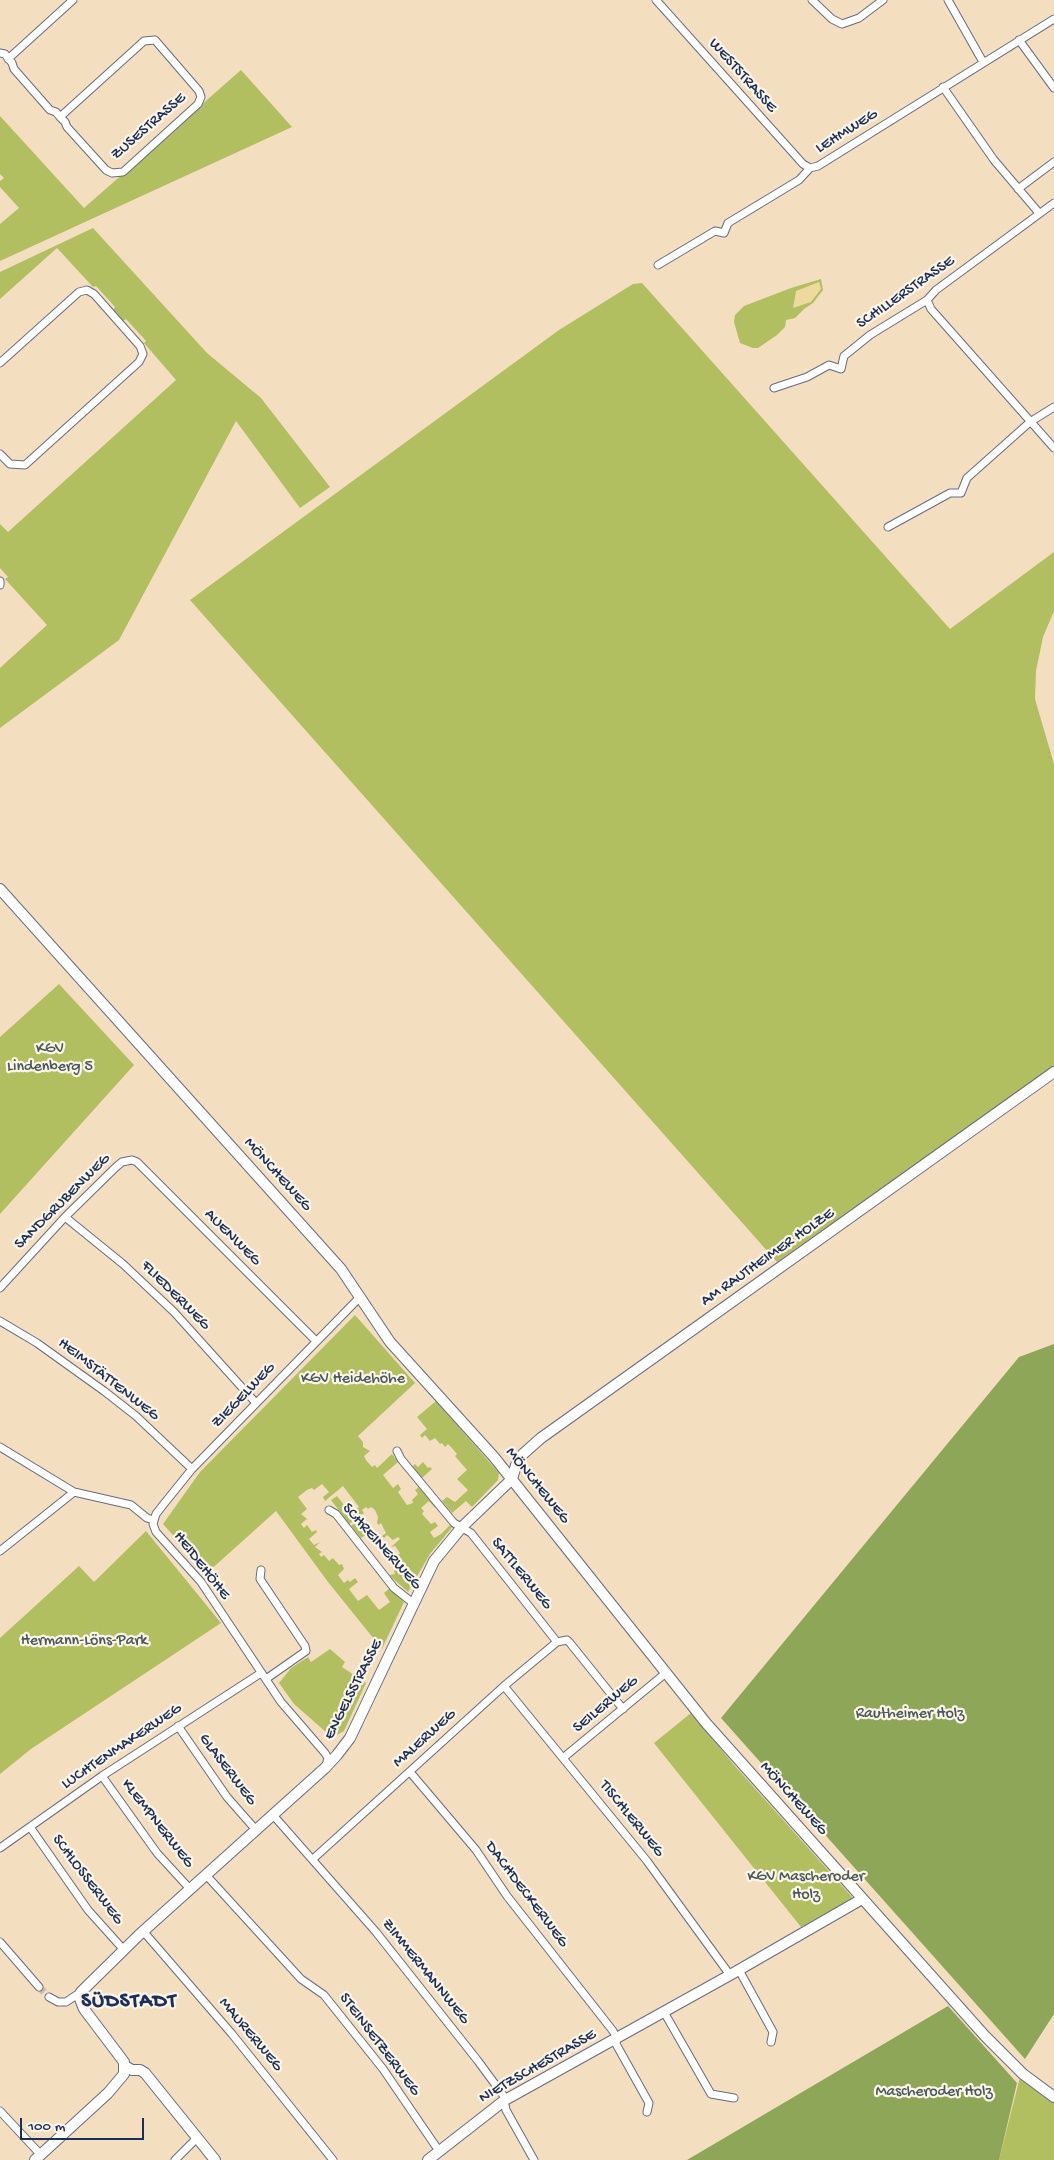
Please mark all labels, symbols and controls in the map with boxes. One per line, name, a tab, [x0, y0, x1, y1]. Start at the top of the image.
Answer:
street label: WESTSTRASSE	[704, 35, 780, 117]
street label: ZUSESTRASSE	[108, 89, 190, 165]
street label: LEHMWEG	[812, 105, 882, 159]
street label: SCHILLERSTRASSE	[853, 252, 959, 334]
park label: KGV Lindenberg 5	[7, 1040, 93, 1078]
street label: MÖNCHEWEG	[239, 1134, 315, 1216]
street label: SANDGRUBENWEG	[11, 1150, 115, 1254]
street label: AUENWEG	[199, 1205, 265, 1271]
street label: AM RAUTHEIMER HOLZE	[698, 1205, 838, 1311]
street label: FLIEDERWEG	[136, 1257, 214, 1335]
street label: HEIMSTÄTTENWEG	[53, 1334, 163, 1426]
street label: ZIEGELWEG	[208, 1359, 280, 1433]
park label: KGV Heidehöhe	[301, 1370, 405, 1390]
street label: MÖNCHEWEG	[500, 1444, 574, 1528]
street label: SCHREINERWEG	[337, 1500, 425, 1594]
street label: HEIDEHÖHE	[168, 1528, 234, 1604]
street label: SATTLERWEG	[486, 1534, 556, 1614]
park label: Hermann-Löns-Park	[21, 1632, 147, 1652]
street label: ENGELSSTRASSE	[320, 1637, 388, 1743]
street label: SEILERWEG	[570, 1672, 642, 1738]
street label: LUCHTENMAKERWEG	[58, 1700, 186, 1794]
park label: Rautheimer Holz	[856, 1705, 964, 1725]
street label: MALERWEG	[389, 1706, 461, 1772]
street label: GLASERWEG	[194, 1730, 260, 1810]
street label: MÖNCHEWEG	[755, 1758, 831, 1840]
street label: KLEMPNERWEG	[116, 1776, 198, 1872]
street label: TISCHLERWEG	[594, 1777, 668, 1861]
street label: SCHLOSSERWEG	[47, 1831, 127, 1929]
street label: DACHDECKERWEG	[480, 1838, 572, 1952]
park label: KGV Mascheroder Holz	[747, 1868, 865, 1906]
street label: ZIMMERMANNWEG	[377, 1916, 473, 2028]
district label: SÜDSTADT	[80, 1990, 178, 2016]
street label: STEINSETZERWEG	[334, 1990, 424, 2100]
street label: MAURERWEG	[214, 1994, 286, 2076]
street label: NIETZSCHESTRASSE	[476, 2026, 600, 2108]
park label: Mascheroder Holz	[875, 2083, 993, 2103]
scale bar	[22, 2108, 146, 2140]
text: 100 m	[28, 2118, 65, 2136]

